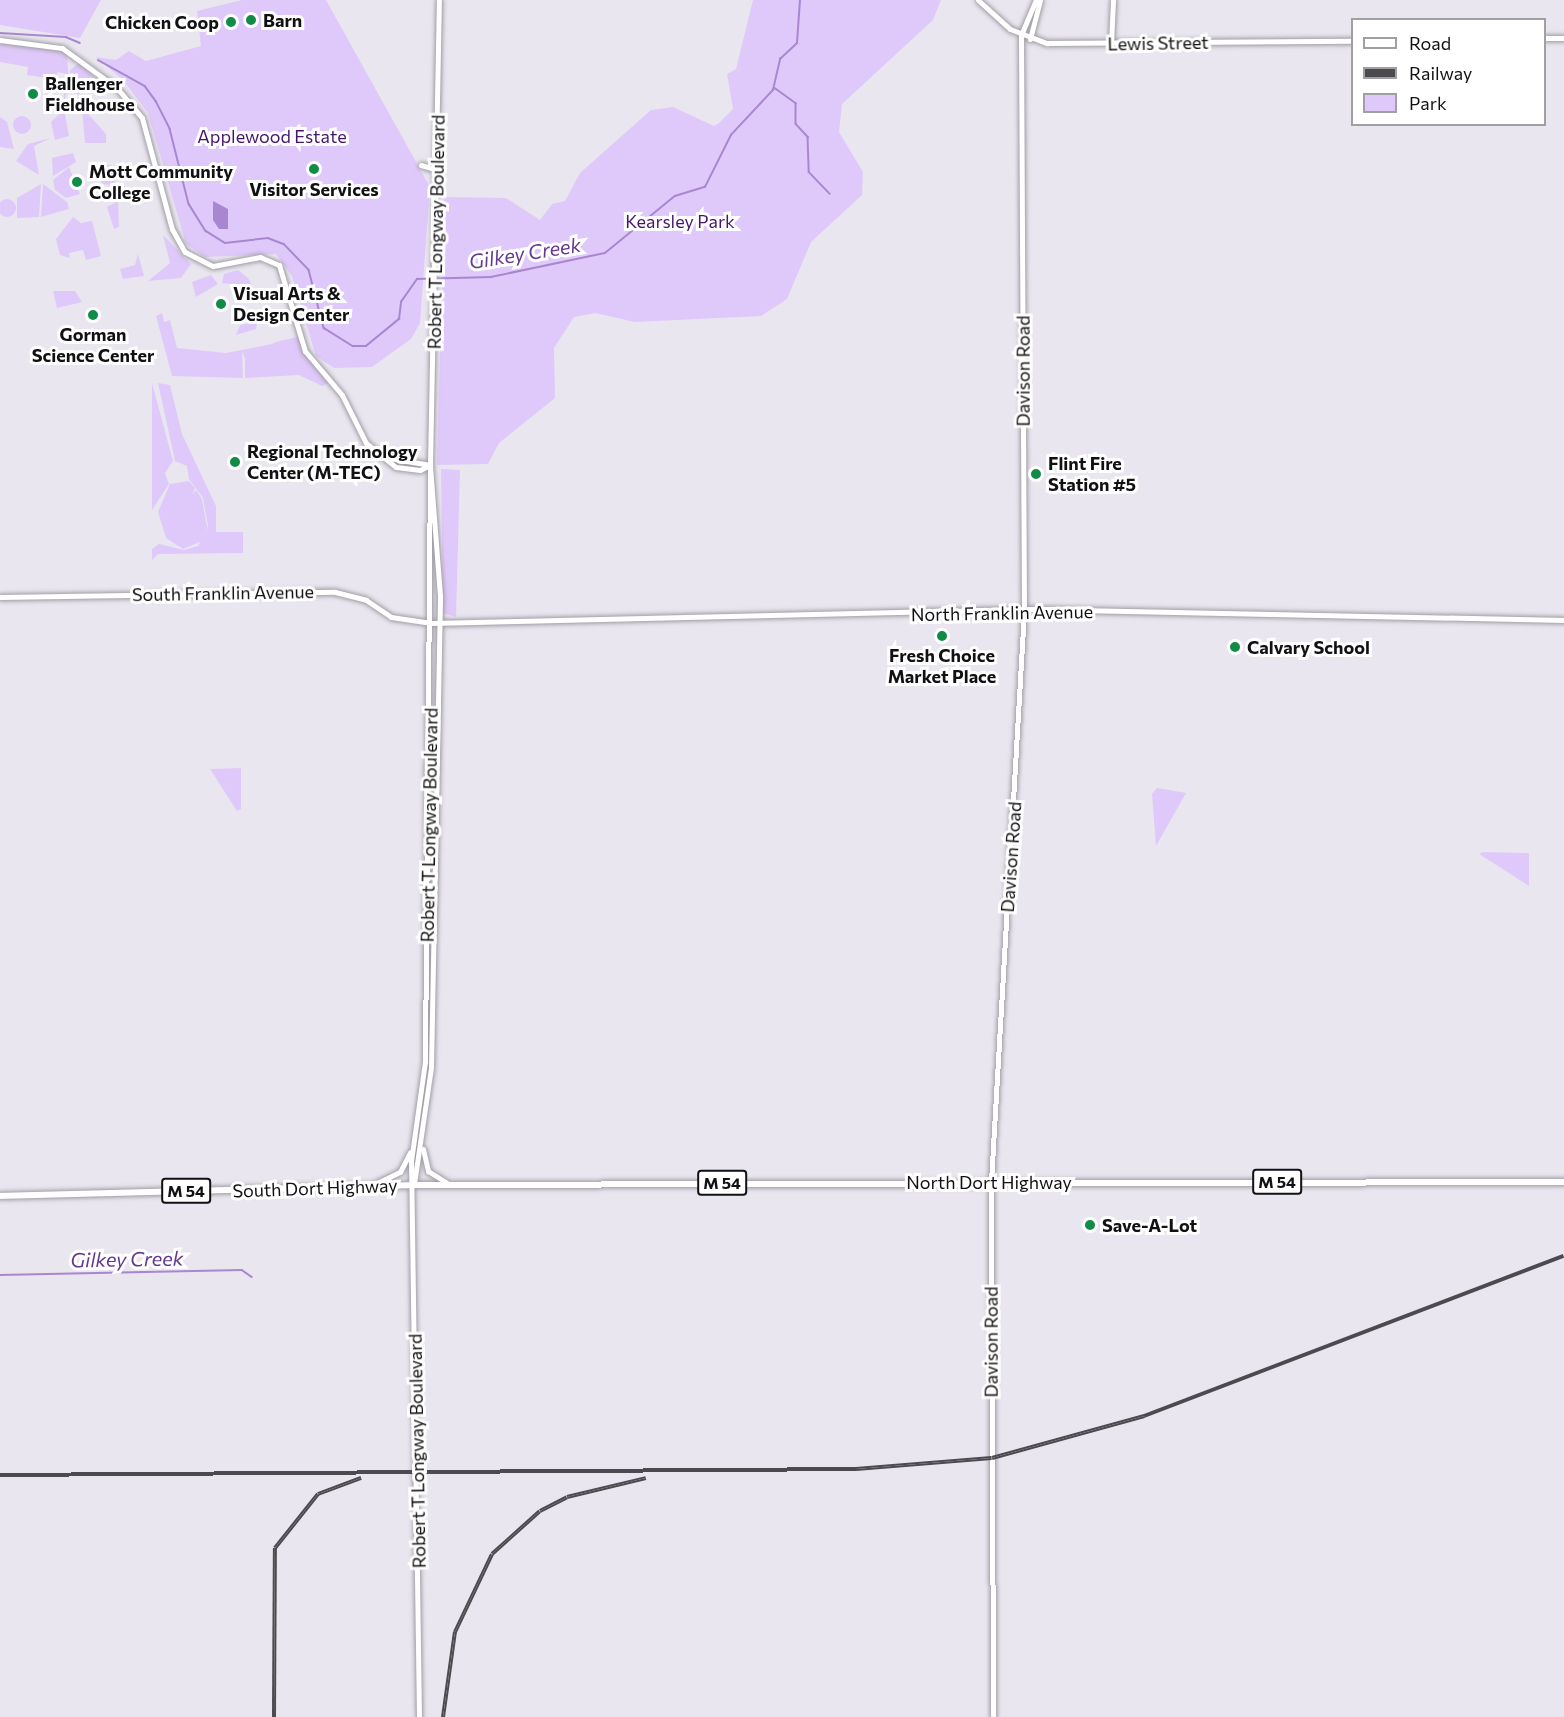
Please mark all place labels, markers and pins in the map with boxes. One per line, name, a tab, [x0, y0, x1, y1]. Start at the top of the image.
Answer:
place label: Barn	[263, 9, 302, 31]
place label: Chicken Coop	[105, 11, 219, 33]
marker: Barn	[244, 13, 258, 27]
marker: Chicken Coop	[224, 15, 238, 29]
place label: Ballenger Fieldhouse	[45, 73, 135, 116]
marker: Ballenger Fieldhouse	[26, 87, 40, 101]
place label: Mott Community College	[89, 161, 233, 204]
marker: Visitor Services	[307, 162, 321, 176]
marker: Mott Community College	[70, 175, 84, 189]
place label: Visitor Services	[249, 178, 379, 200]
place label: Visual Arts & Design Center	[233, 283, 349, 326]
marker: Visual Arts & Design Center	[214, 297, 228, 311]
marker: Gorman Science Center	[86, 308, 100, 322]
place label: Gorman Science Center	[32, 324, 154, 366]
place label: Regional Technology Center (M-TEC)	[247, 441, 418, 484]
place label: Flint Fire Station #5	[1048, 453, 1136, 496]
marker: Regional Technology Center (M-TEC)	[228, 455, 242, 469]
marker: Flint Fire Station #5	[1029, 467, 1043, 481]
marker: Fresh Choice Market Place	[935, 629, 949, 643]
place label: Calvary School	[1247, 636, 1370, 658]
marker: Calvary School	[1228, 640, 1242, 654]
place label: Fresh Choice Market Place	[888, 645, 996, 688]
place label: Save-A-Lot	[1102, 1214, 1197, 1236]
marker: Save-A-Lot	[1083, 1218, 1097, 1232]

